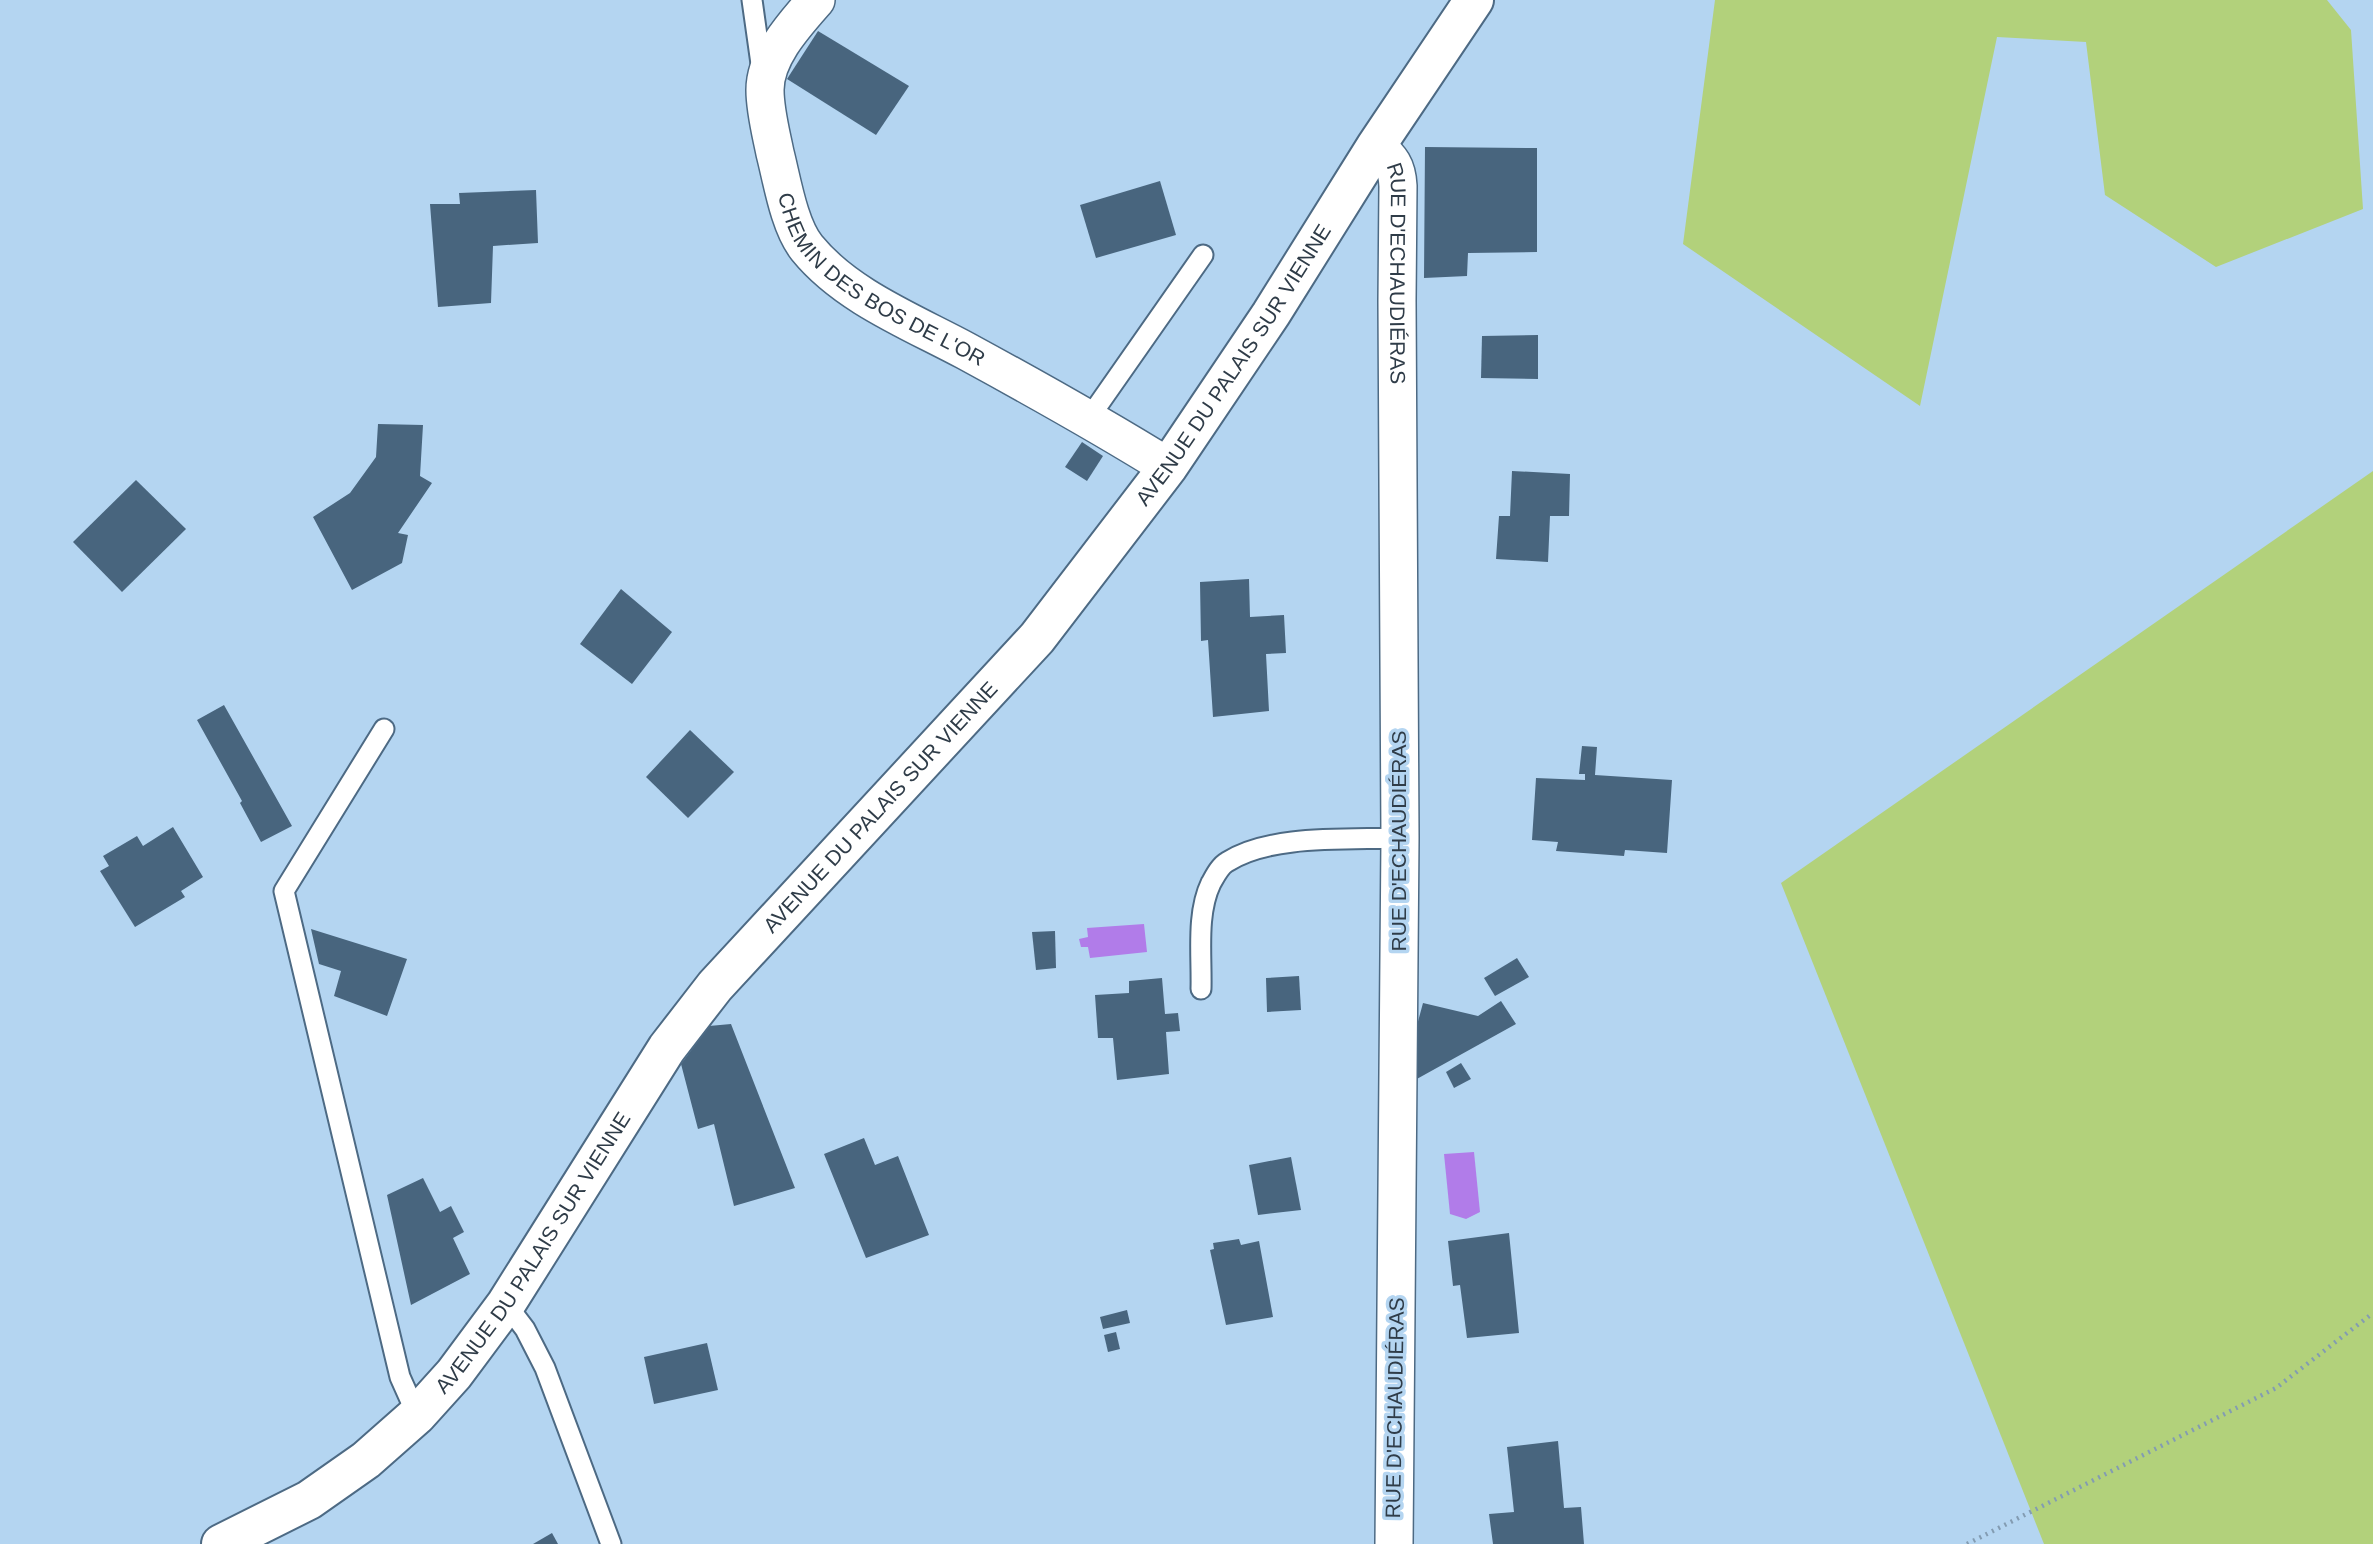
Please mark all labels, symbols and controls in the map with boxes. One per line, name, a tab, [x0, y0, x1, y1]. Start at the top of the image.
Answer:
street label: RUE D'ECHAUDIÉRAS	[1383, 160, 1410, 384]
street label: CHEMIN DES BOS DE L'OR	[774, 190, 989, 370]
street label: AVENUE DU PALAIS SUR VIENNE	[1131, 220, 1335, 510]
street label: AVENUE DU PALAIS SUR VIENNE	[759, 677, 1002, 937]
street label: RUE D'ECHAUDIÉRAS	[1387, 730, 1410, 952]
street label: AVENUE DU PALAIS SUR VIENNE	[430, 1108, 635, 1398]
street label: RUE D'ECHAUDIÉRAS	[1381, 1297, 1408, 1519]

